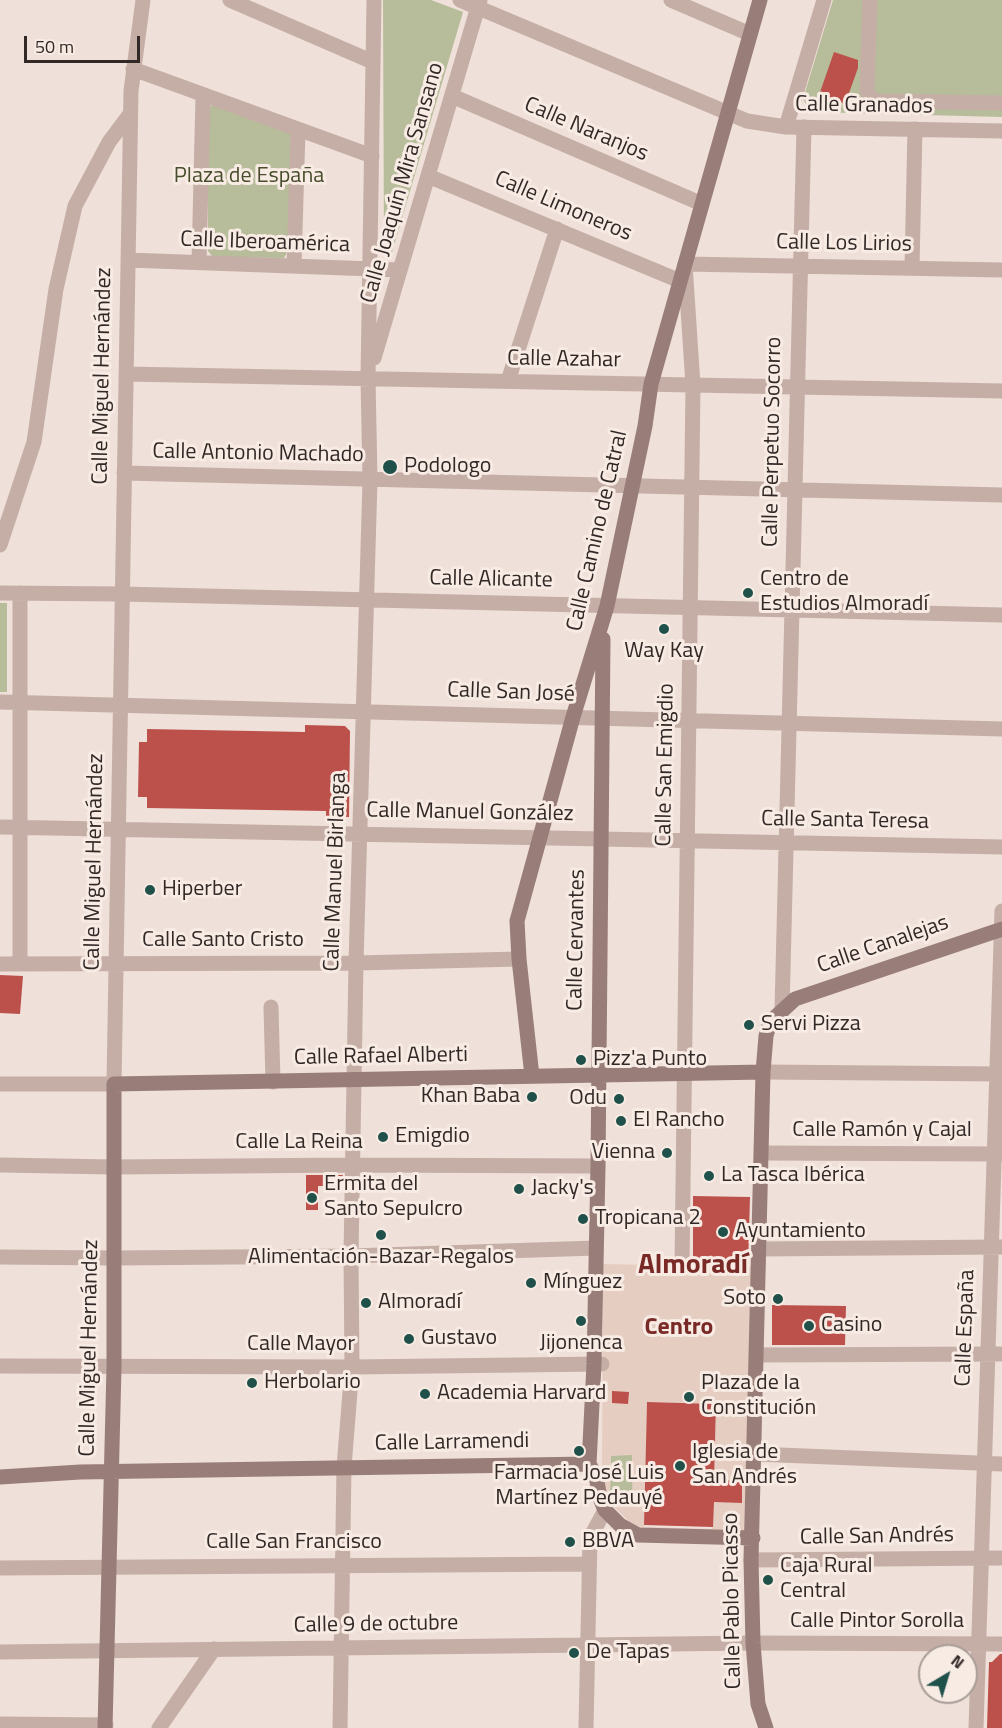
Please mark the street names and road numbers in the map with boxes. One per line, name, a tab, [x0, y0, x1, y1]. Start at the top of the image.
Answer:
street label: Calle Joaquín Mira Sansano	[356, 60, 450, 306]
street label: Calle Naranjos	[520, 92, 652, 168]
street label: Calle Granados	[795, 92, 933, 120]
street label: Calle Limoneros	[490, 166, 636, 248]
street label: Calle Iberoamérica	[180, 227, 350, 259]
street label: Calle Los Lirios	[776, 230, 912, 258]
street label: Calle Miguel Hernández	[88, 267, 118, 485]
street label: Calle Perpetuo Socorro	[758, 337, 788, 547]
street label: Calle Azahar	[507, 346, 621, 374]
street label: Calle Camino de Catral	[562, 428, 634, 634]
street label: Calle Antonio Machado	[152, 439, 364, 469]
street label: Calle Alicante	[429, 566, 553, 594]
street label: Calle San José	[447, 678, 575, 708]
street label: Calle San Emigdio	[651, 683, 681, 847]
street label: Calle Miguel Hernández	[80, 753, 110, 971]
street label: Calle Manuel Birlanga	[319, 772, 353, 972]
street label: Calle Manuel González	[366, 798, 574, 828]
street label: Calle Santa Teresa	[761, 806, 929, 836]
street label: Calle Cervantes	[563, 869, 591, 1011]
street label: Calle Canalejas	[814, 910, 952, 980]
street label: Calle Santo Cristo	[142, 928, 304, 954]
street label: Calle Rafael Alberti	[294, 1042, 468, 1072]
street label: Calle Ramón y Cajal	[792, 1118, 972, 1144]
street label: Calle La Reina	[235, 1130, 363, 1156]
street label: Calle Miguel Hernández	[75, 1239, 105, 1457]
street label: Calle España	[951, 1269, 981, 1387]
street label: Calle Mayor	[247, 1332, 355, 1358]
street label: Calle Larramendi	[374, 1428, 530, 1458]
street label: Calle Pablo Picasso	[718, 1512, 748, 1690]
street label: Calle San Andrés	[800, 1522, 954, 1552]
street label: Calle San Francisco	[206, 1530, 382, 1556]
street label: Calle Pintor Sorolla	[790, 1609, 964, 1635]
street label: Calle 9 de octubre	[294, 1610, 458, 1640]

